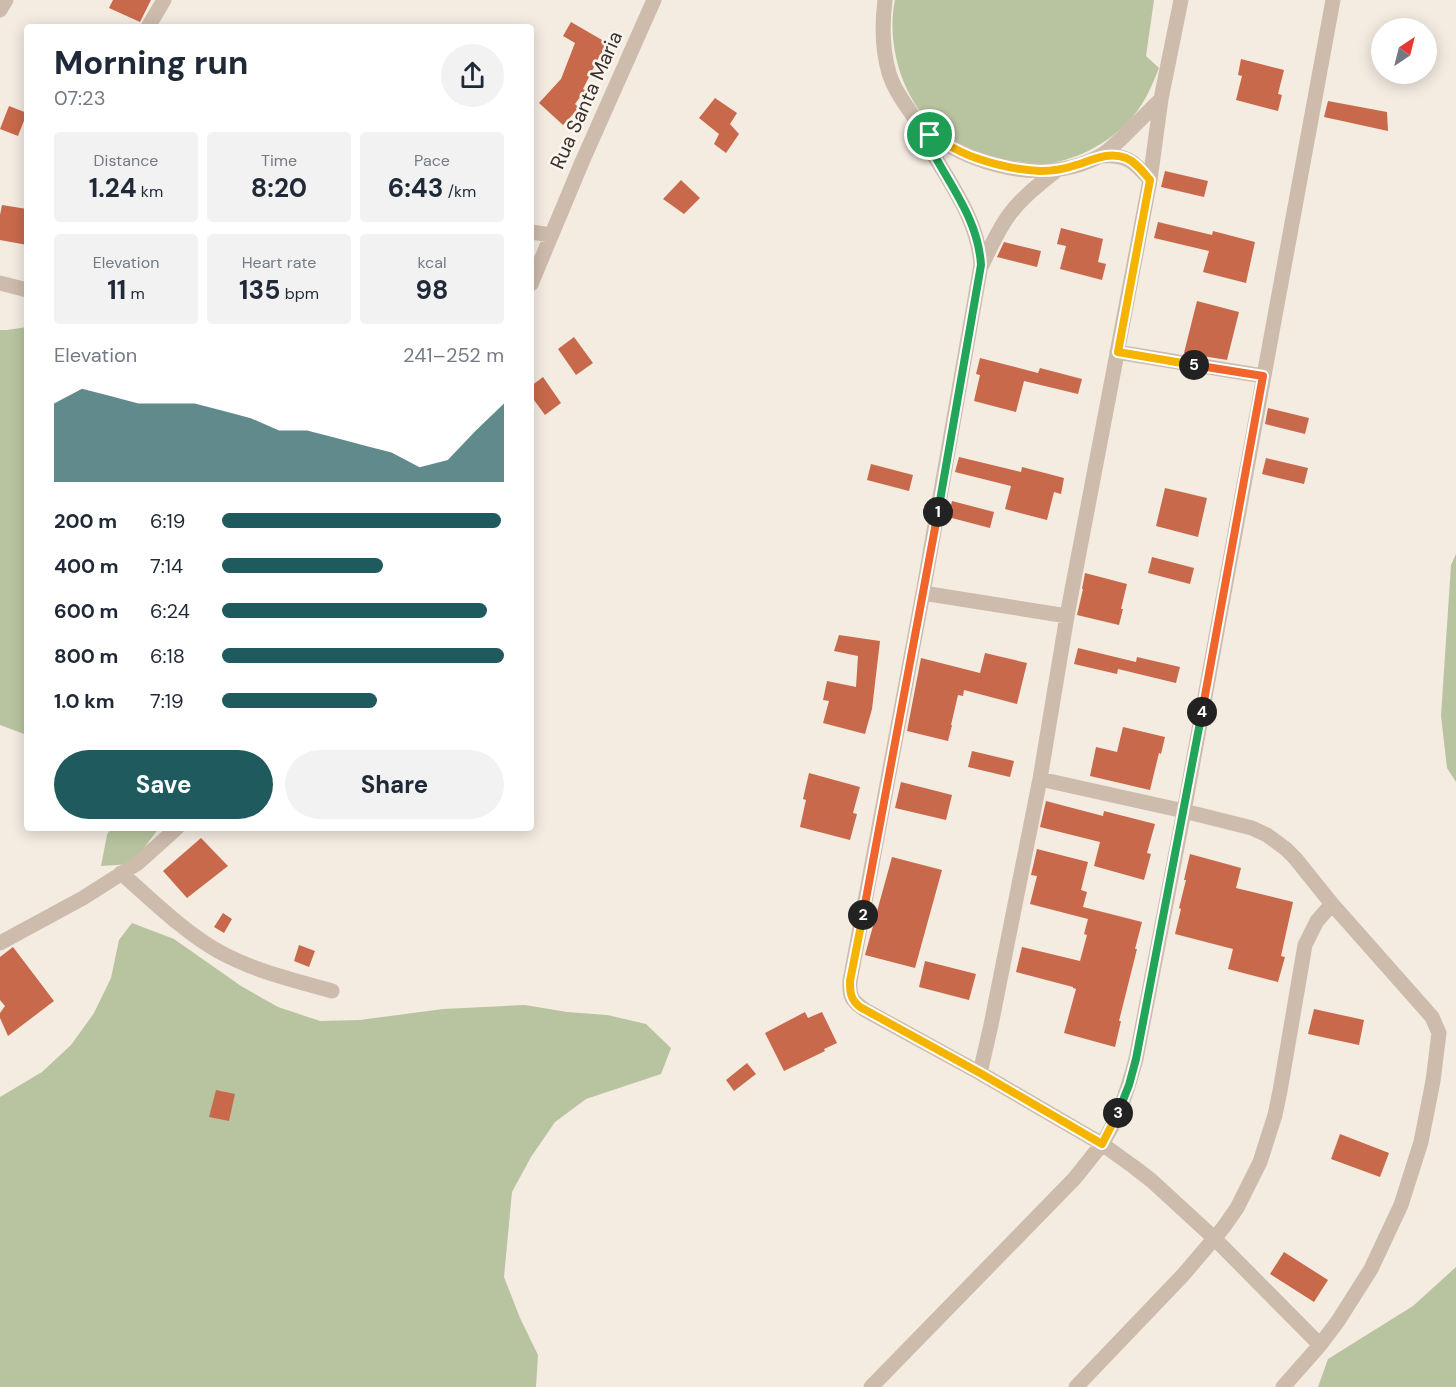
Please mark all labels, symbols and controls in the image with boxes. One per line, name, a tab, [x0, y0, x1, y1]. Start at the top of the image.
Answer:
north arrow	[1371, 18, 1437, 84]
map controls	[1371, 18, 1437, 84]
street label: Rua Santa Maria	[544, 27, 628, 173]
text: Morning run	[54, 41, 248, 84]
button: share	[441, 44, 504, 107]
text: 07:23	[54, 85, 105, 111]
pin	[904, 109, 955, 160]
icon: arrive	[913, 118, 946, 151]
text: Distance	[94, 150, 158, 171]
text: Time	[261, 150, 297, 171]
text: Pace	[414, 150, 450, 171]
text: 1.24	[89, 171, 137, 205]
text: 8:20	[251, 171, 307, 205]
text: 6:43	[388, 171, 443, 205]
text: km	[137, 181, 163, 202]
text: /km	[443, 181, 476, 202]
text: Elevation	[93, 252, 159, 273]
text: Heart rate	[242, 252, 316, 273]
text: kcal	[418, 252, 446, 273]
text: 11	[107, 273, 126, 307]
text: 135	[239, 273, 280, 307]
text: 98	[416, 273, 448, 307]
text: m	[126, 283, 145, 304]
text: bpm	[280, 283, 319, 304]
text: Elevation	[54, 342, 137, 368]
text: 241–252 m	[403, 342, 504, 368]
pin: 5	[1179, 350, 1209, 380]
text: 5	[1189, 354, 1199, 375]
pin: 1	[923, 497, 953, 527]
text: 1	[935, 501, 941, 522]
text: 200 m	[54, 508, 117, 534]
text: 6:19	[150, 508, 185, 534]
text: 400 m	[54, 553, 119, 579]
text: 7:14	[150, 553, 183, 579]
text: 600 m	[54, 598, 118, 624]
text: 6:24	[150, 598, 190, 624]
text: 800 m	[54, 643, 118, 669]
text: 6:18	[150, 643, 185, 669]
text: 1.0 km	[54, 688, 115, 714]
text: 7:19	[150, 688, 184, 714]
pin: 4	[1187, 697, 1217, 727]
text: 4	[1197, 701, 1207, 722]
button: Save	[54, 750, 273, 819]
button: Share	[285, 750, 504, 819]
pin: 2	[848, 900, 878, 930]
text: 2	[858, 904, 868, 925]
pin: 3	[1103, 1098, 1133, 1128]
text: 3	[1113, 1102, 1123, 1123]

